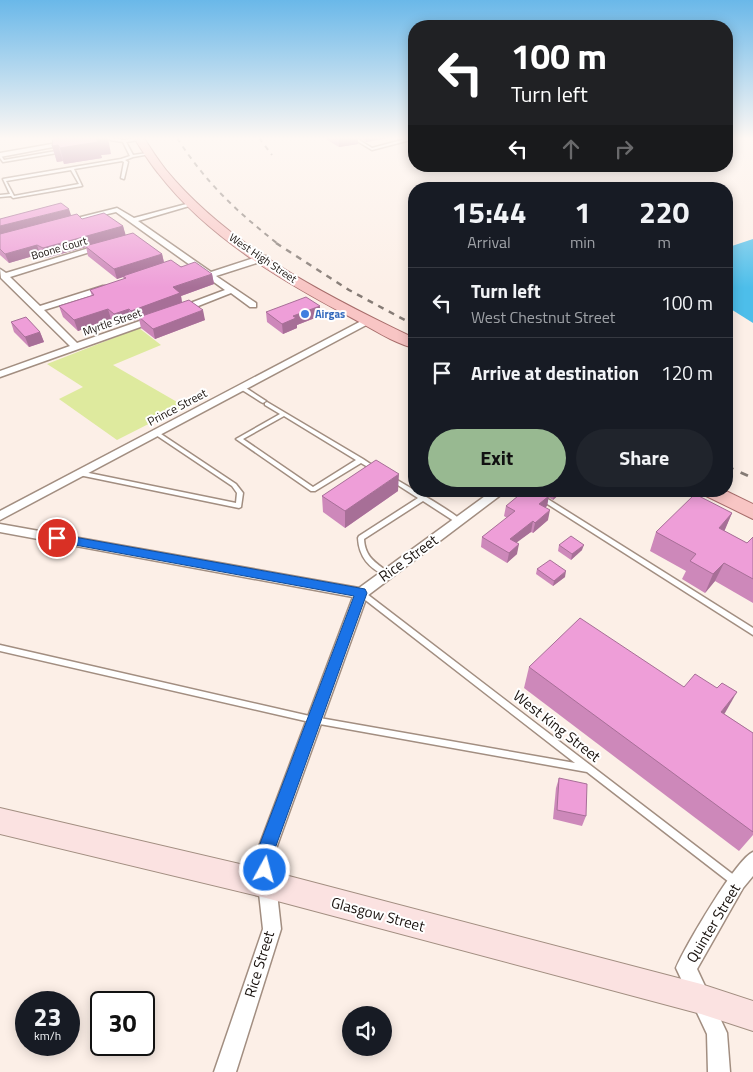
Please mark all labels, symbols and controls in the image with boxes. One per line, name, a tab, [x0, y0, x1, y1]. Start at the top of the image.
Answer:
text: 100 m	[511, 29, 607, 83]
icon: left	[428, 40, 493, 105]
text: Turn left	[511, 77, 588, 111]
icon: left	[504, 135, 532, 163]
icon: ahead	[557, 135, 585, 163]
icon: right	[610, 135, 638, 163]
text: 15:44	[452, 189, 526, 235]
text: 1	[574, 189, 591, 235]
text: 220	[639, 189, 689, 235]
street label: West High Street	[226, 229, 300, 287]
text: Arrival	[467, 230, 511, 254]
text: min	[570, 230, 595, 254]
text: m	[658, 230, 671, 254]
street label: Boone Court	[29, 232, 89, 264]
text: Turn left	[471, 276, 541, 305]
text: 100 m	[661, 288, 713, 317]
icon: left	[428, 289, 456, 317]
street label: Myrtle Street	[81, 304, 144, 340]
text: West Chestnut Street	[471, 305, 615, 329]
place label: Airgas	[315, 306, 345, 322]
marker: Airgas	[299, 308, 311, 320]
text: Arrive at destination	[471, 358, 639, 387]
text: 120 m	[661, 358, 713, 387]
icon: arrive	[428, 359, 456, 387]
street label: Prince Street	[144, 383, 211, 431]
button: Exit	[428, 429, 566, 487]
button: Share	[576, 429, 713, 487]
pin	[36, 517, 78, 559]
icon: arrive	[43, 524, 71, 552]
street label: Rice Street	[374, 528, 443, 587]
street label: West King Street	[508, 684, 606, 768]
position arrow	[238, 843, 290, 895]
street label: Quinter Street	[680, 878, 746, 967]
street label: Glasgow Street	[329, 890, 428, 938]
street label: Rice Street	[238, 927, 280, 1000]
speed limit sign: 30	[90, 991, 155, 1056]
text: 23	[33, 998, 62, 1036]
map controls	[342, 1006, 392, 1056]
button: sound	[342, 1006, 392, 1056]
text: km/h	[34, 1026, 61, 1045]

